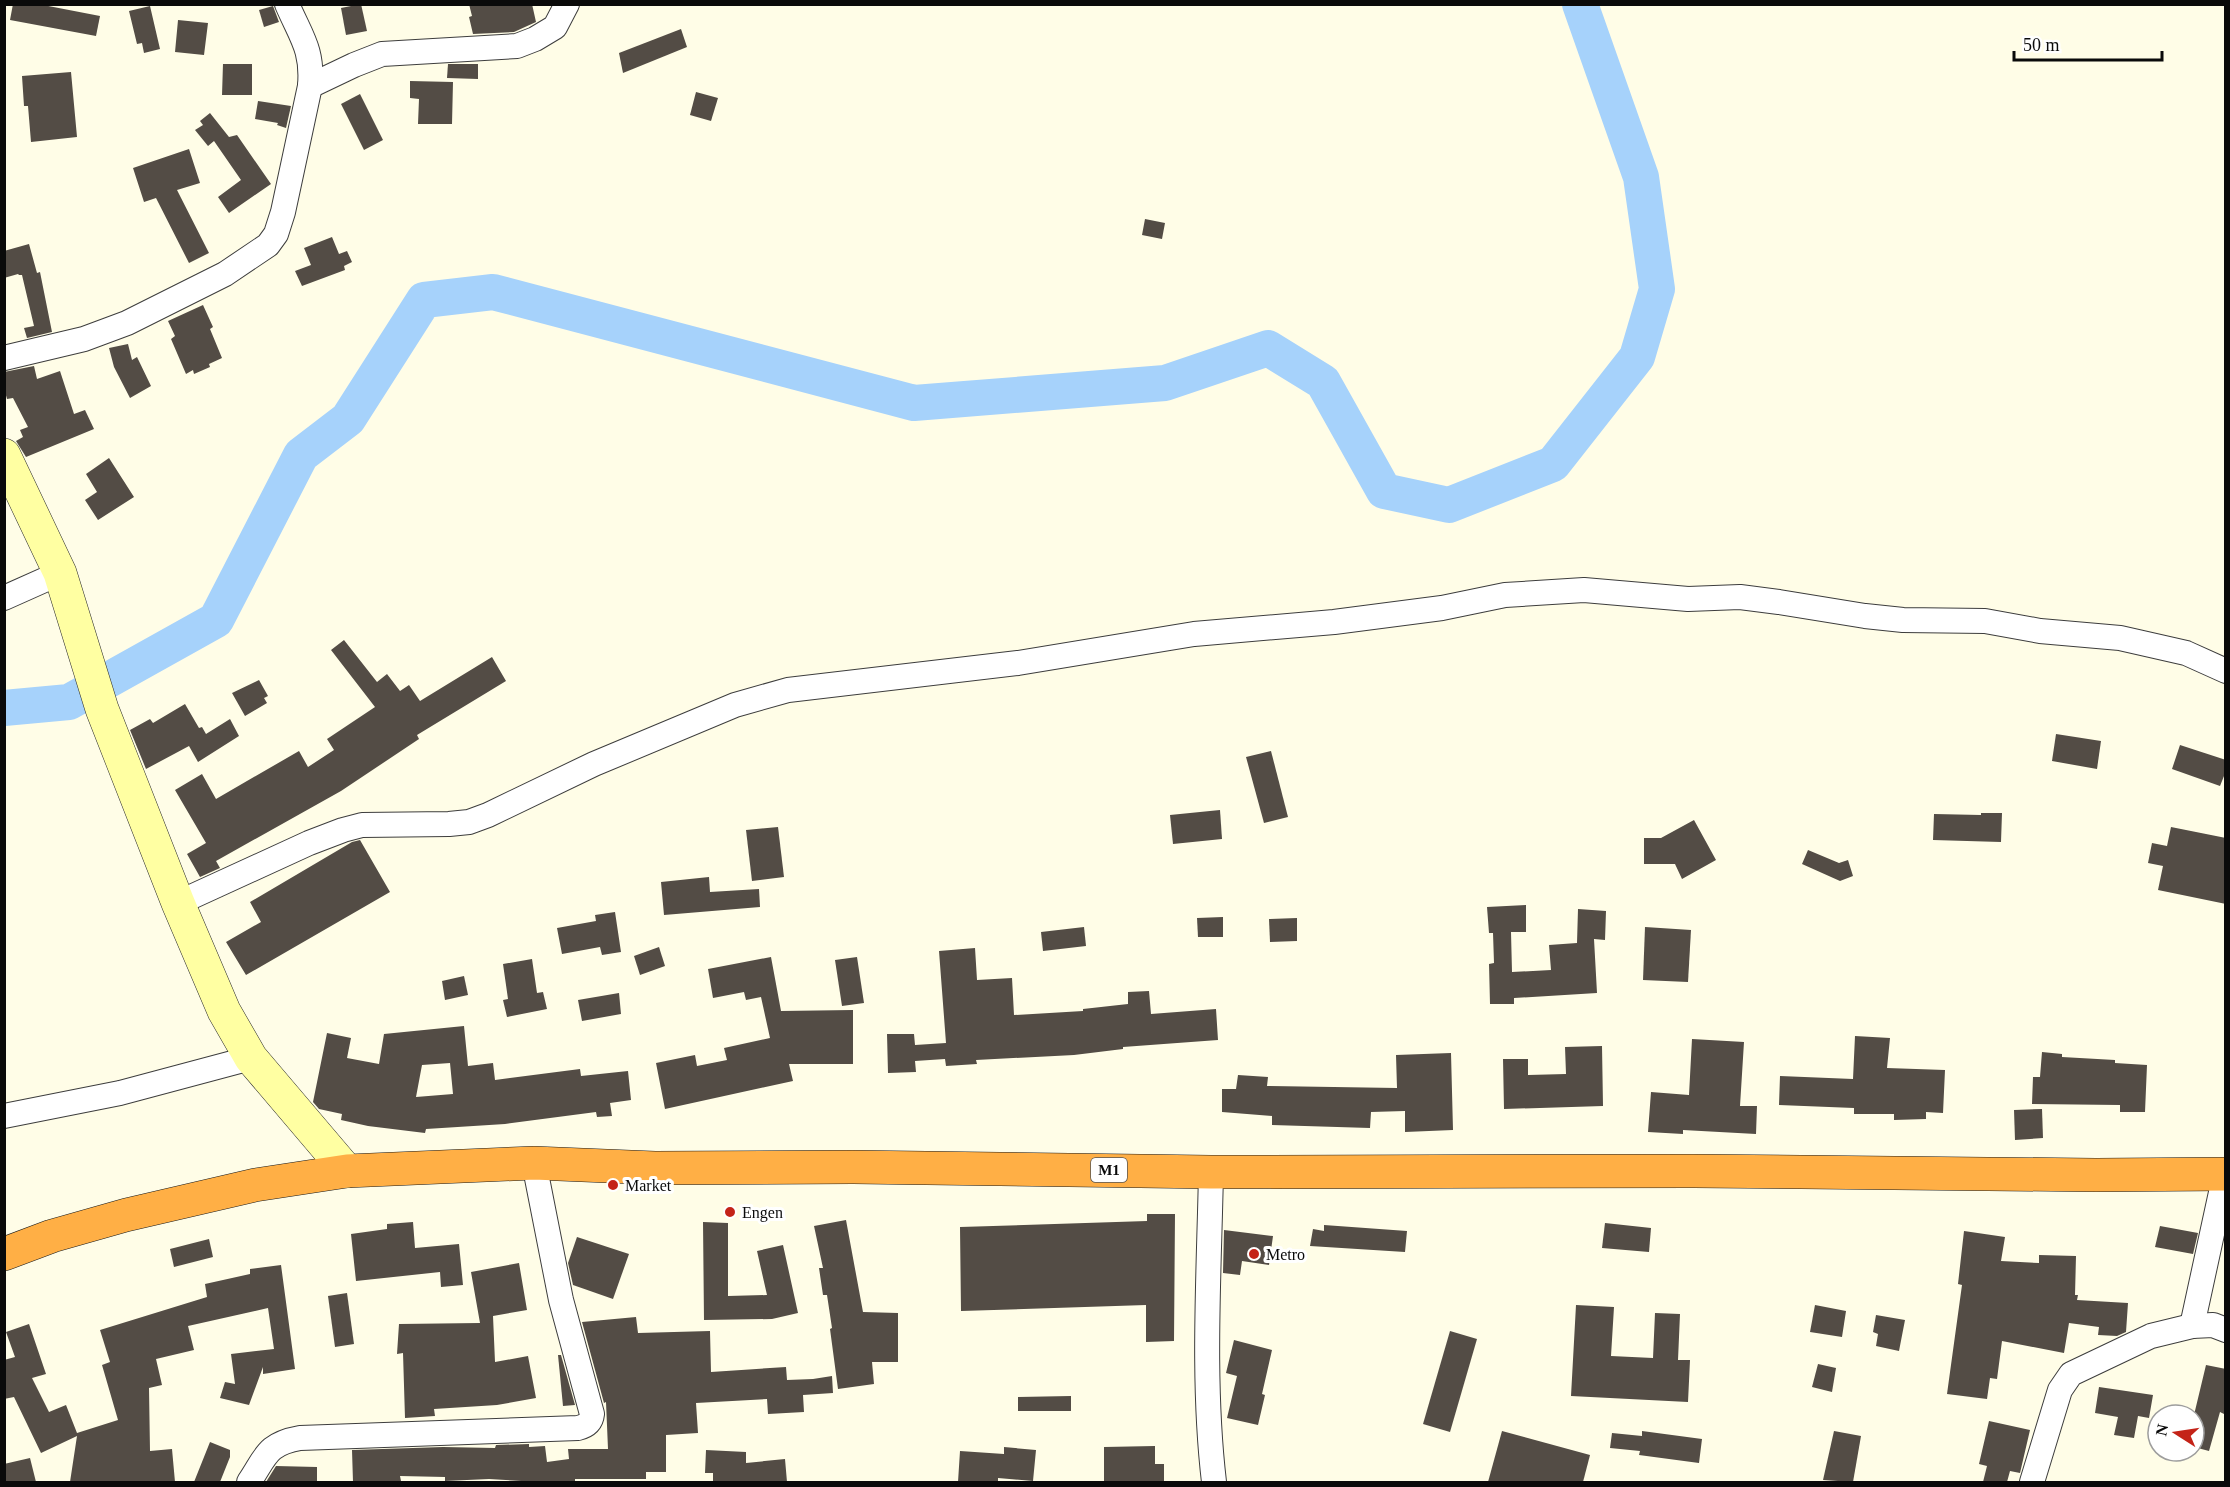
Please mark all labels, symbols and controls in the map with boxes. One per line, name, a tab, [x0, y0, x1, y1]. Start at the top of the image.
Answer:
scale bar	[2014, 24, 2162, 62]
text: 50 m	[2023, 35, 2060, 55]
road number: M1	[1091, 1158, 1127, 1182]
place label: Market	[625, 1177, 672, 1194]
marker: Market	[606, 1178, 620, 1192]
place label: Engen	[742, 1204, 783, 1222]
marker: Engen	[723, 1205, 737, 1219]
place label: Metro	[1266, 1246, 1305, 1263]
marker: Metro	[1247, 1247, 1261, 1261]
north arrow	[2146, 1403, 2206, 1463]
text: N	[2152, 1422, 2171, 1437]

